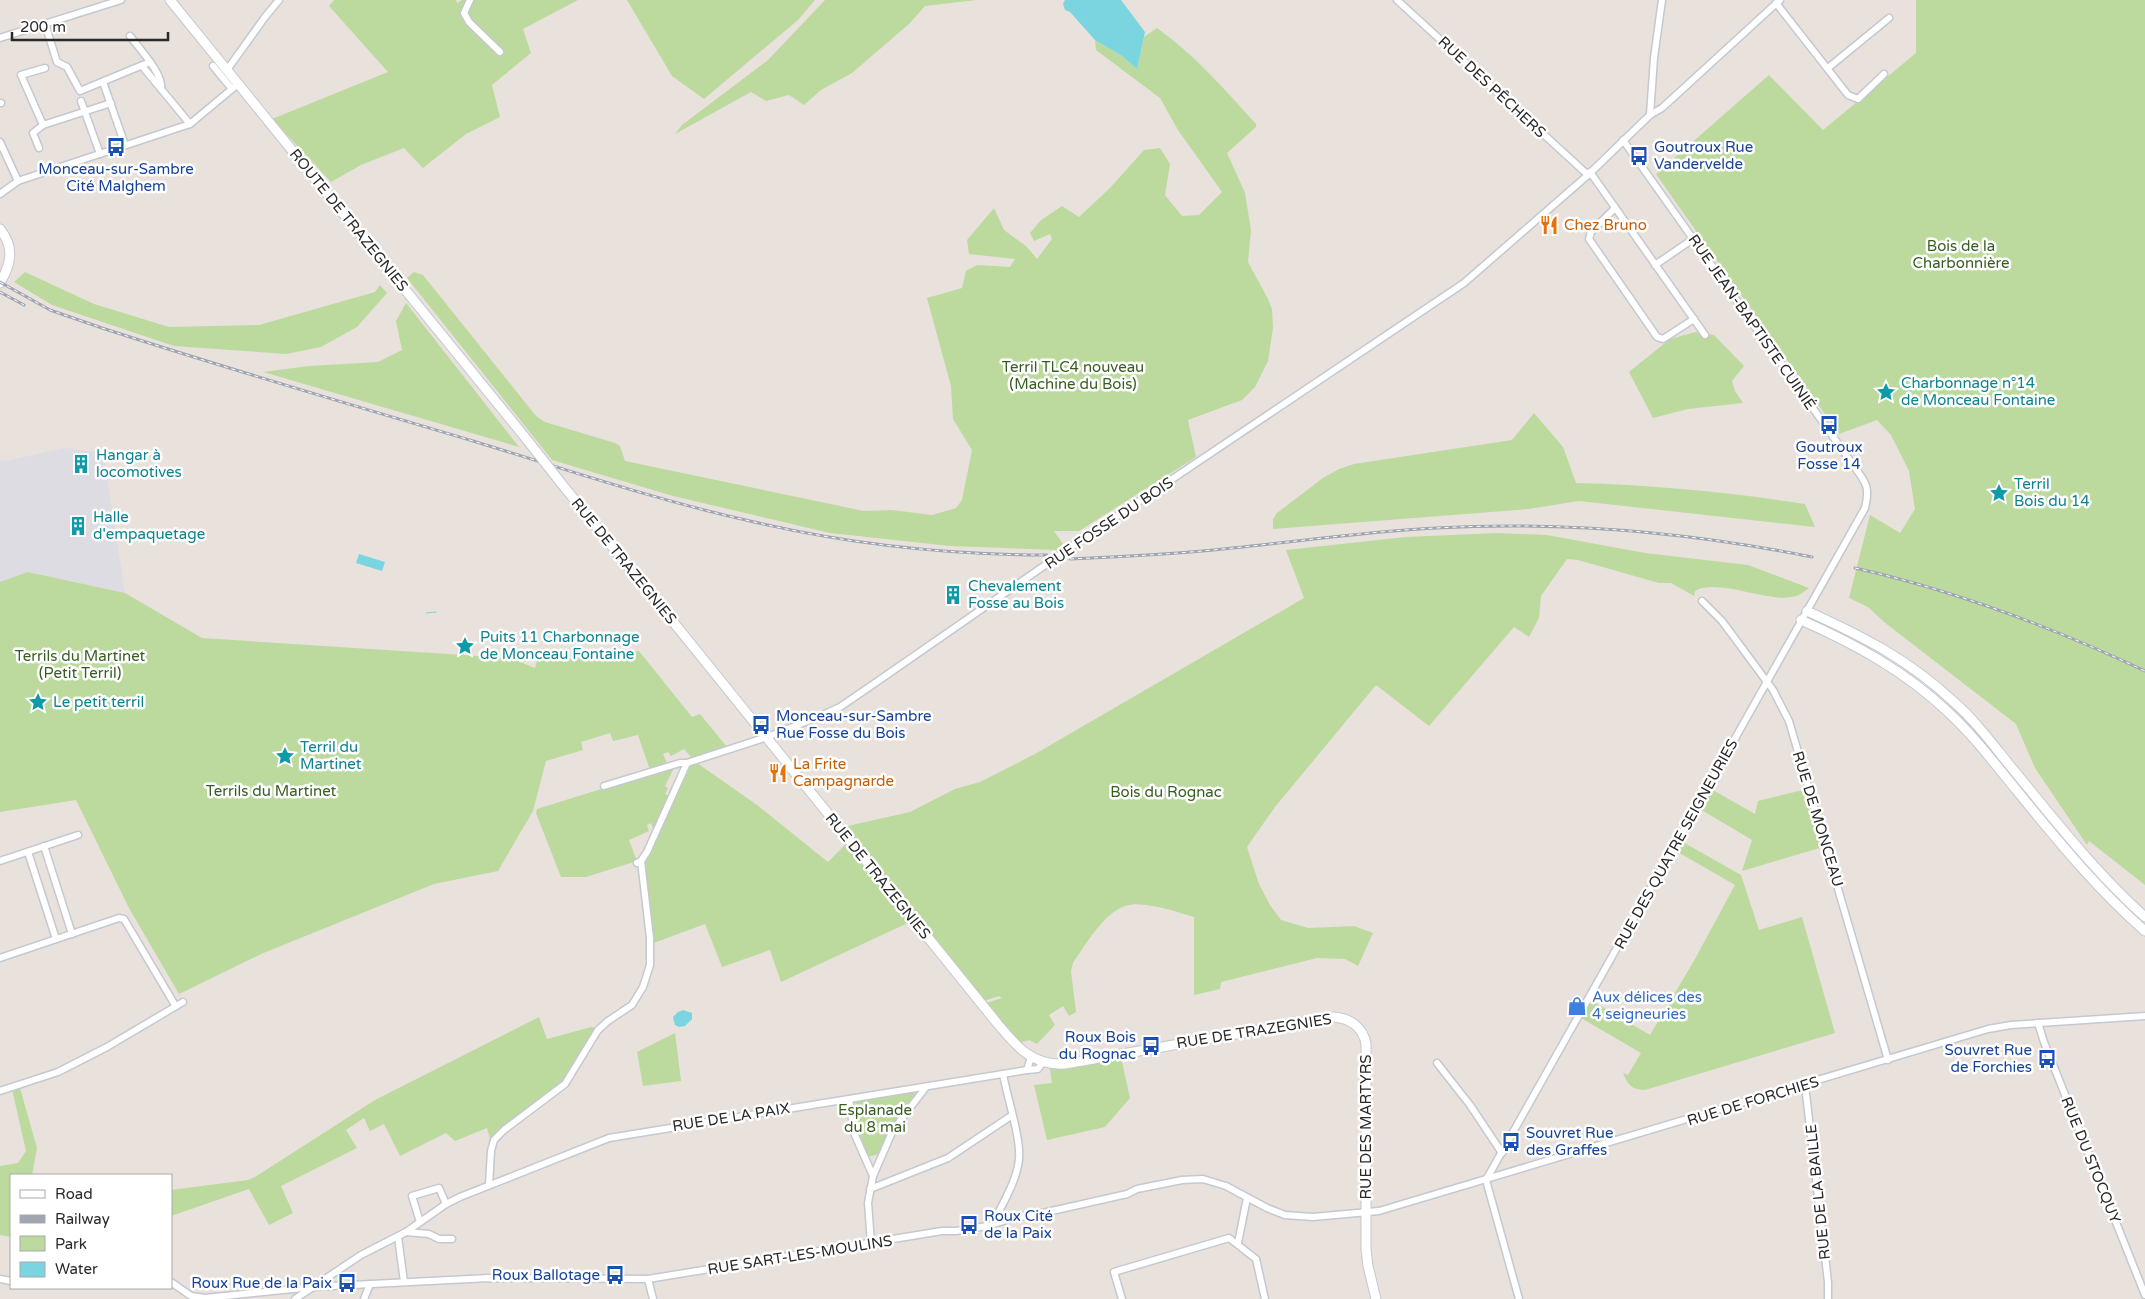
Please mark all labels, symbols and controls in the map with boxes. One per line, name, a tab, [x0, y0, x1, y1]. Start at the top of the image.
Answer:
scale bar	[12, 10, 169, 42]
text: 200 m	[20, 18, 66, 36]
street label: RUE DES PÊCHERS	[1435, 33, 1549, 141]
bus stop icon: Monceau-sur-Sambre Cité Malghem	[105, 136, 127, 158]
place label: Goutroux Rue Vandervelde	[1654, 138, 1753, 173]
street label: ROUTE DE TRAZEGNIES	[286, 145, 412, 295]
bus stop icon: Goutroux Rue Vandervelde	[1628, 145, 1650, 167]
place label: Monceau-sur-Sambre Cité Malghem	[38, 160, 194, 195]
restaurant icon: Chez Bruno	[1538, 214, 1560, 236]
place label: Chez Bruno	[1564, 216, 1647, 234]
street label: RUE JEAN-BAPTISTE CUINIÉ	[1684, 231, 1820, 413]
park label: Bois de la Charbonnière	[1913, 237, 2009, 272]
park label: Terril TLC4 nouveau (Machine du Bois)	[1002, 358, 1144, 393]
place label: Charbonnage n°14 de Monceau Fontaine	[1901, 374, 2055, 409]
place icon: Charbonnage n°14 de Monceau Fontaine	[1875, 381, 1897, 403]
bus stop icon: Goutroux Fosse 14	[1818, 414, 1840, 436]
place label: Goutroux Fosse 14	[1795, 438, 1863, 473]
place label: Hangar à locomotives	[96, 446, 182, 481]
building icon: Hangar à locomotives	[70, 453, 92, 475]
street label: RUE FOSSE DU BOIS	[1041, 473, 1177, 573]
place label: Terril Bois du 14	[2014, 475, 2090, 510]
place icon: Terril Bois du 14	[1988, 482, 2010, 504]
street label: RUE DE TRAZEGNIES	[568, 494, 680, 628]
place label: Halle d'empaquetage	[93, 508, 205, 543]
building icon: Halle d'empaquetage	[67, 515, 89, 537]
place label: Chevalement Fosse au Bois	[968, 577, 1064, 612]
building icon: Chevalement Fosse au Bois	[942, 584, 964, 606]
place label: Puits 11 Charbonnage de Monceau Fontaine	[480, 628, 639, 663]
place icon: Puits 11 Charbonnage de Monceau Fontaine	[454, 635, 476, 657]
park label: Terrils du Martinet (Petit Terril)	[15, 647, 146, 682]
place icon: Le petit terril	[27, 691, 49, 713]
place label: Le petit terril	[53, 693, 144, 711]
place label: Monceau-sur-Sambre Rue Fosse du Bois	[776, 707, 931, 742]
bus stop icon: Monceau-sur-Sambre Rue Fosse du Bois	[750, 714, 772, 736]
street label: RUE DES QUATRE SEIGNEURIES	[1611, 736, 1741, 952]
place label: Terril du Martinet	[300, 738, 362, 773]
place icon: Terril du Martinet	[274, 745, 296, 767]
street label: RUE DE MONCEAU	[1789, 749, 1847, 889]
place label: La Frite Campagnarde	[793, 755, 894, 790]
restaurant icon: La Frite Campagnarde	[767, 762, 789, 784]
park label: Terrils du Martinet	[206, 782, 337, 800]
park label: Bois du Rognac	[1110, 783, 1222, 801]
street label: RUE DE TRAZEGNIES	[822, 809, 934, 943]
place label: Aux délices des 4 seigneuries	[1592, 988, 1702, 1023]
shop icon: Aux délices des 4 seigneuries	[1566, 995, 1588, 1017]
street label: RUE DE TRAZEGNIES	[1175, 1010, 1333, 1052]
place label: Roux Bois du Rognac	[1059, 1028, 1136, 1063]
bus stop icon: Roux Bois du Rognac	[1140, 1035, 1162, 1057]
place label: Souvret Rue de Forchies	[1945, 1041, 2032, 1076]
bus stop icon: Souvret Rue de Forchies	[2036, 1048, 2058, 1070]
street label: RUE DES MARTYRS	[1357, 1054, 1375, 1200]
street label: RUE DE FORCHIES	[1685, 1072, 1821, 1130]
street label: RUE DU STOCQUY	[2057, 1094, 2125, 1226]
street label: RUE DE LA PAIX	[671, 1099, 791, 1135]
park label: Esplanade du 8 mai	[838, 1101, 912, 1136]
street label: RUE DE LA BAILLE	[1802, 1123, 1834, 1261]
place label: Souvret Rue des Graffes	[1526, 1124, 1613, 1159]
bus stop icon: Souvret Rue des Graffes	[1500, 1131, 1522, 1153]
legend	[10, 1174, 172, 1289]
text: Road	[55, 1185, 93, 1203]
place label: Roux Cité de la Paix	[984, 1207, 1053, 1242]
text: Railway	[55, 1210, 110, 1228]
bus stop icon: Roux Cité de la Paix	[958, 1214, 980, 1236]
street label: RUE SART-LES-MOULINS	[706, 1232, 894, 1278]
text: Park	[55, 1235, 87, 1253]
text: Water	[55, 1260, 98, 1278]
bus stop icon: Roux Ballotage	[604, 1264, 626, 1286]
place label: Roux Ballotage	[492, 1266, 600, 1284]
bus stop icon: Roux Rue de la Paix	[336, 1272, 358, 1294]
place label: Roux Rue de la Paix	[191, 1274, 332, 1292]

